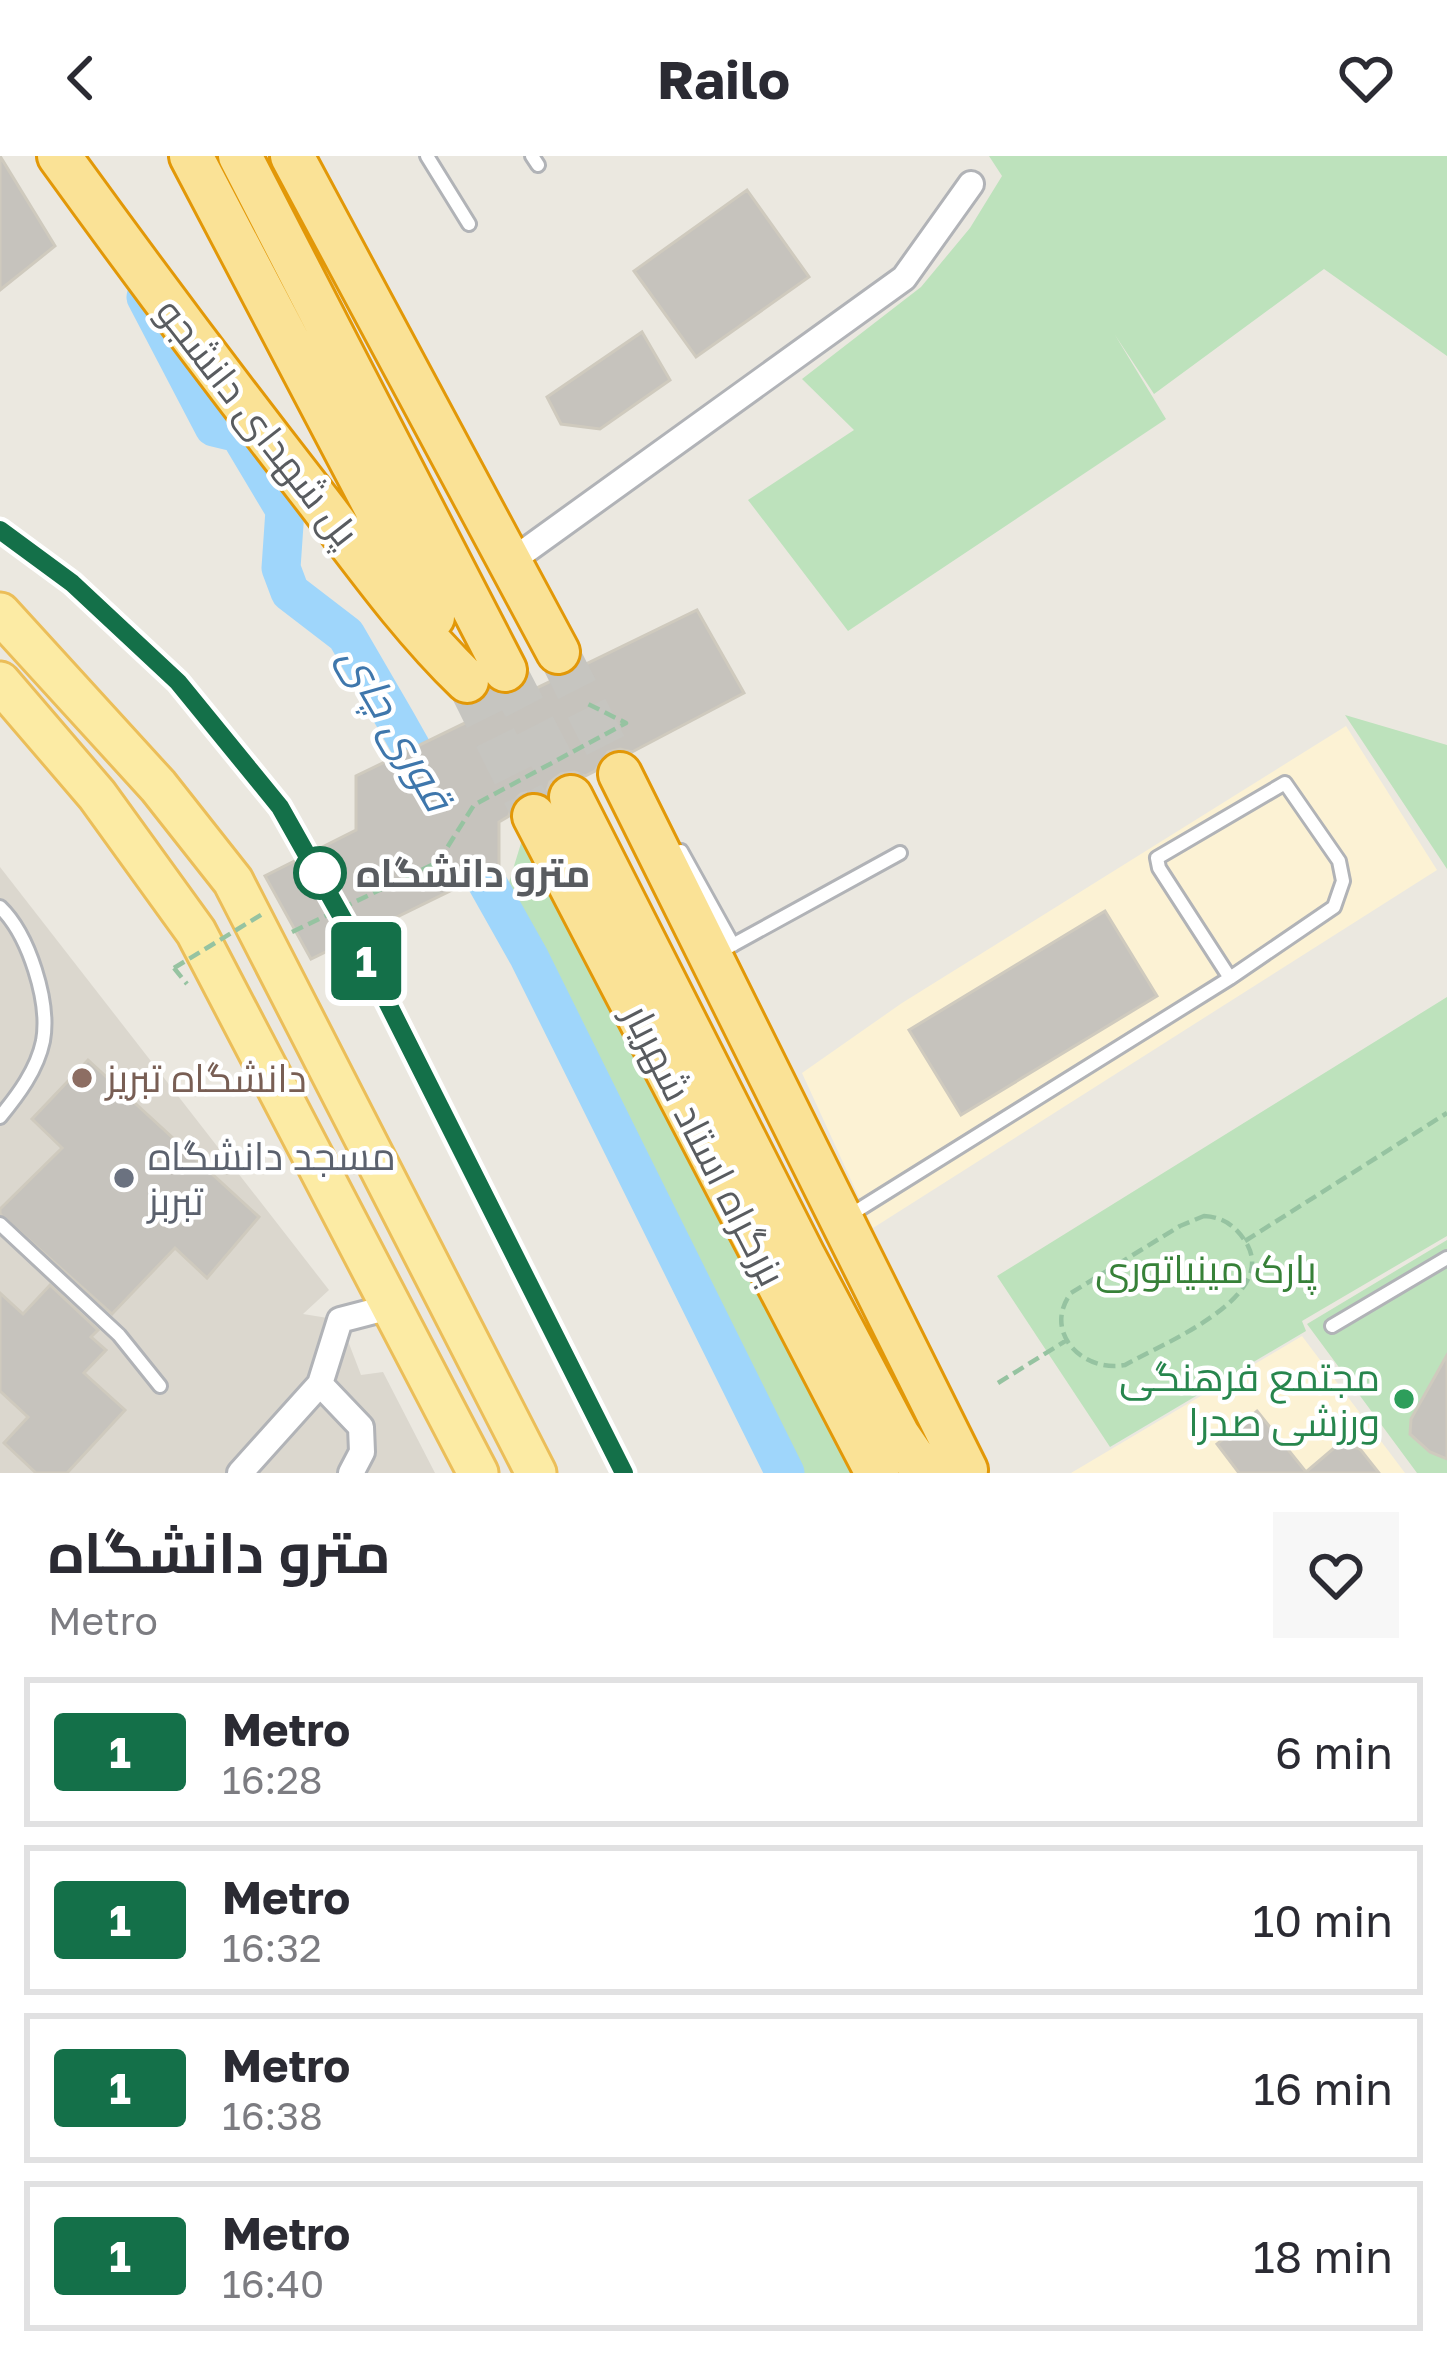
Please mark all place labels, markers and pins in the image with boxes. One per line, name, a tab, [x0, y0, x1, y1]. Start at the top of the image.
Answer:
marker: مترو دانشگاه	[295, 848, 345, 898]
place label: مترو دانشگاه	[356, 849, 590, 897]
place label: دانشگاه تبریز	[104, 1054, 307, 1101]
marker: دانشگاه تبریز	[69, 1065, 95, 1091]
place label: مسجد دانشگاه تبربز	[146, 1132, 396, 1224]
marker: مسجد دانشگاه تبربز	[111, 1165, 137, 1191]
place label: مجتمع فرهنگی ورزشی صدرا	[1119, 1353, 1380, 1446]
marker: مجتمع فرهنگی ورزشی صدرا	[1391, 1386, 1417, 1412]

